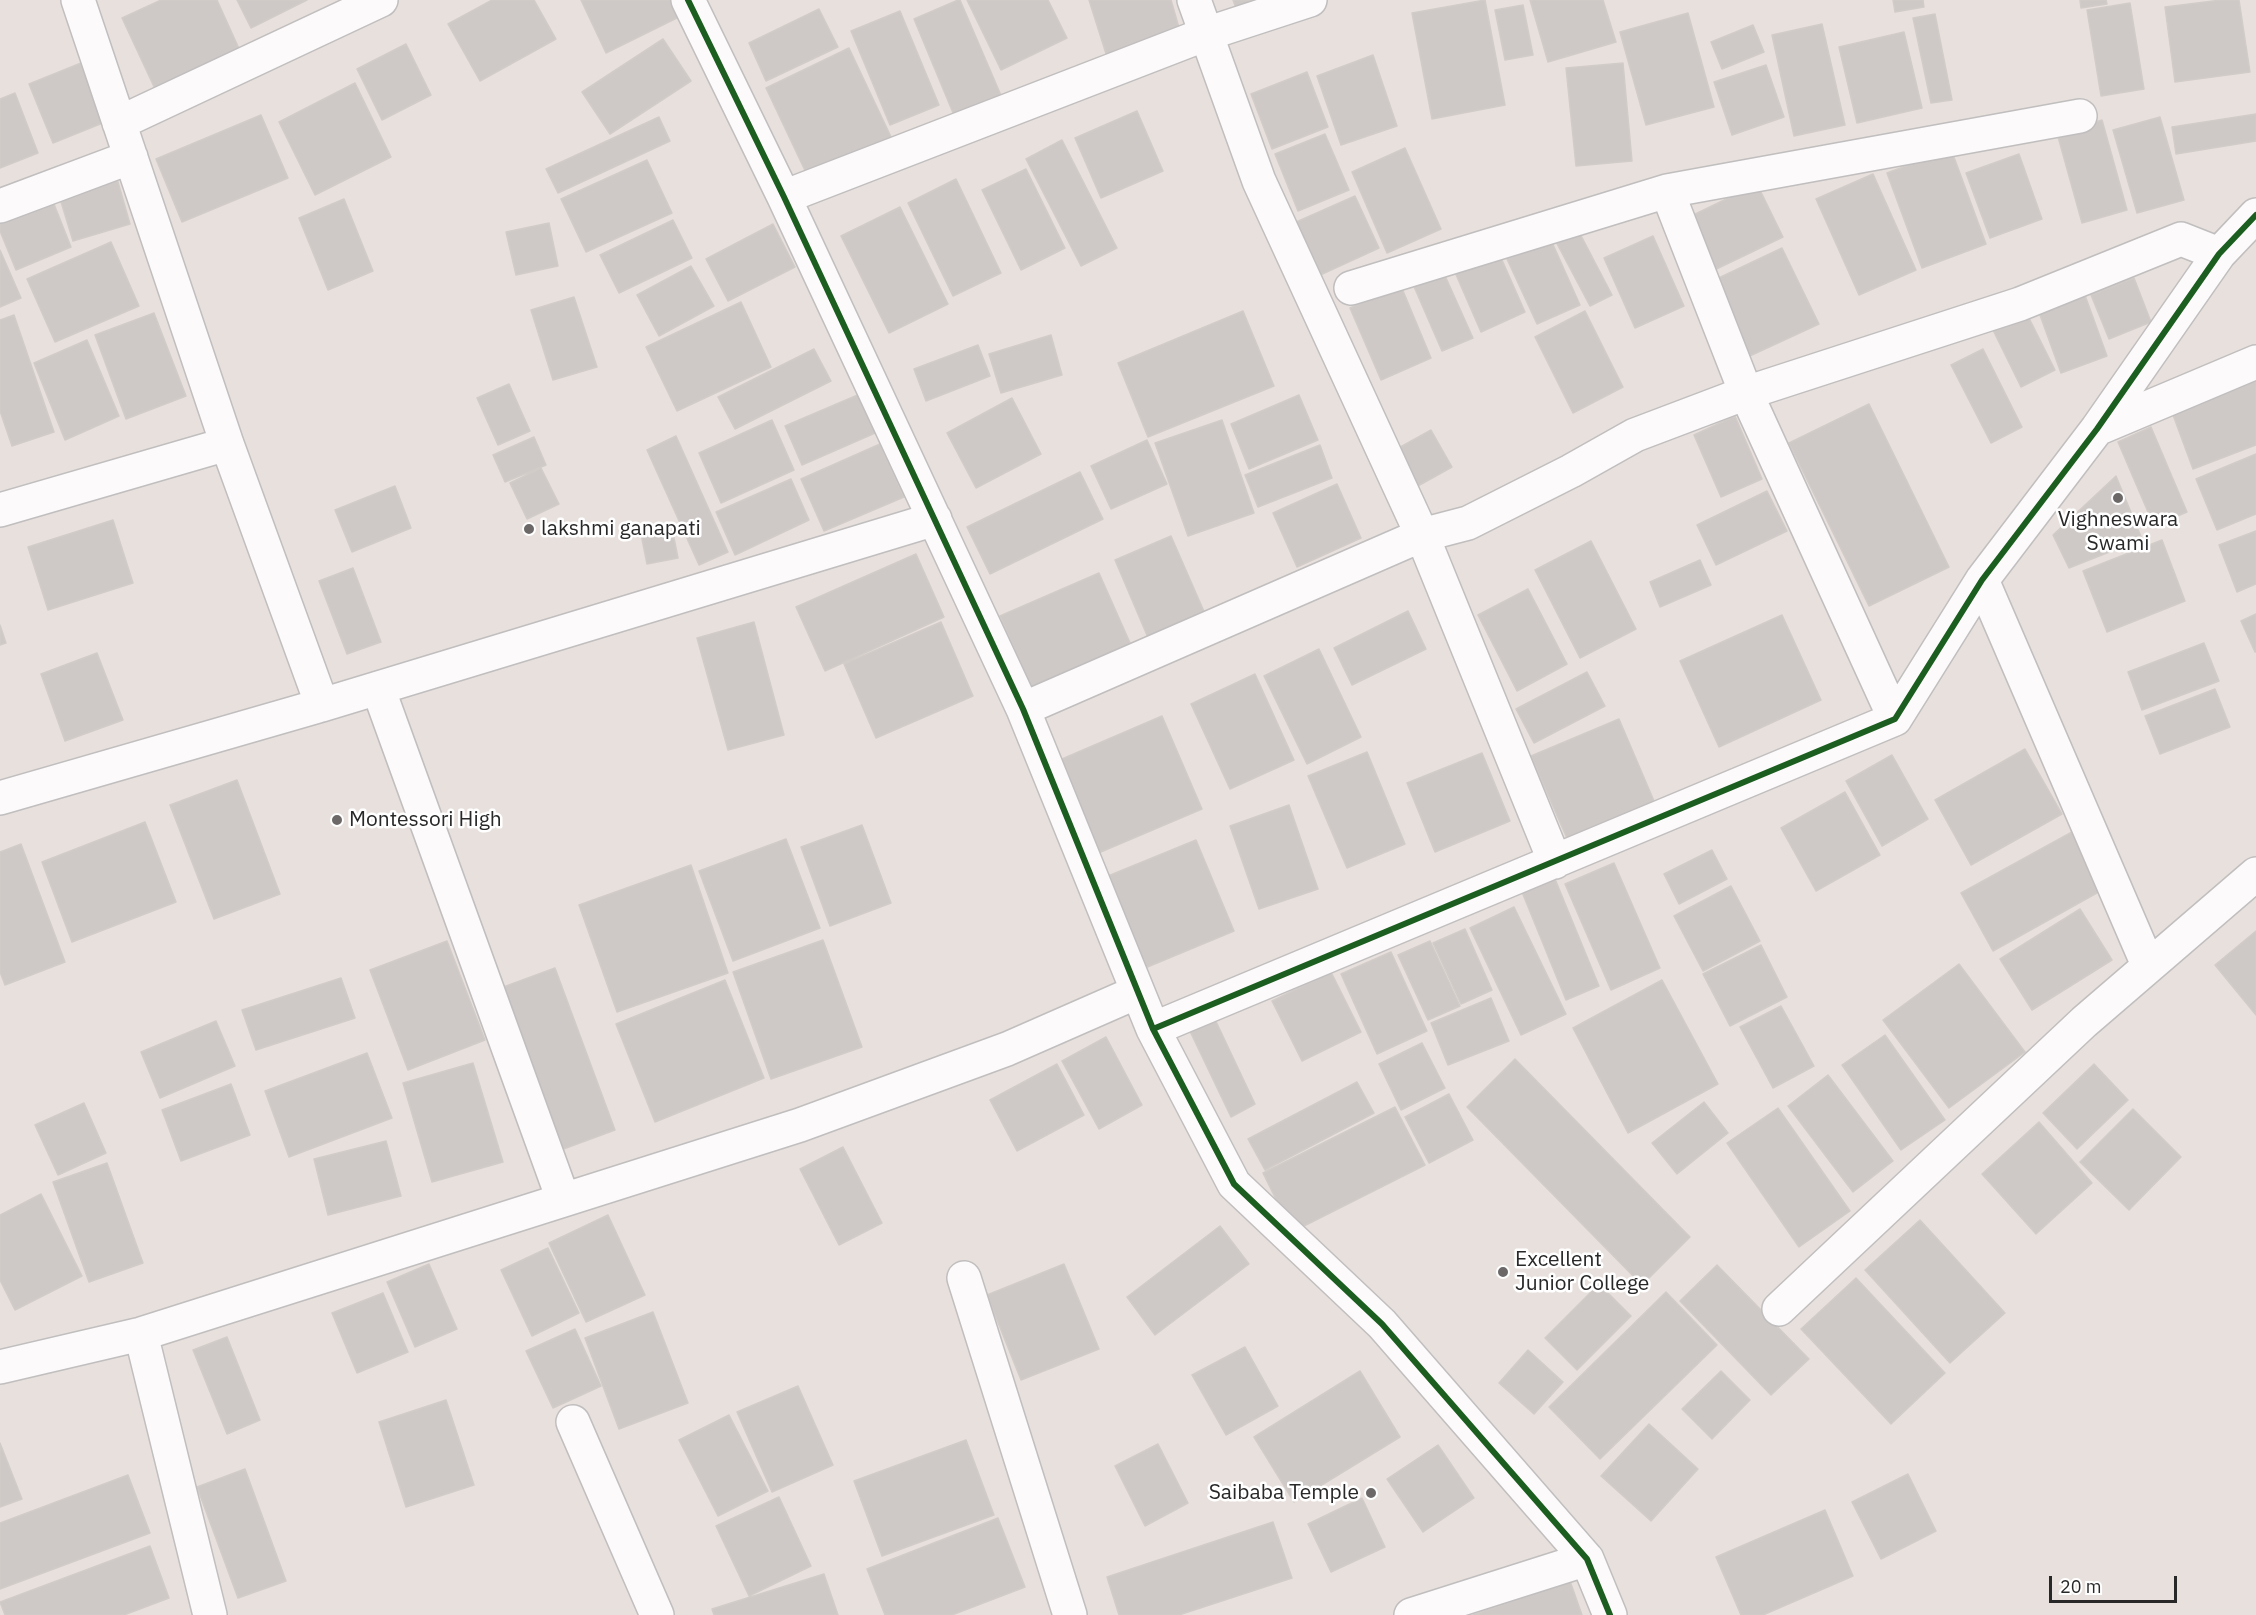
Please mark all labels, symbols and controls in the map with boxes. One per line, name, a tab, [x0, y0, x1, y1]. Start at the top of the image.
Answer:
marker: Vighneswara Swami	[2111, 491, 2125, 505]
place label: Vighneswara Swami	[2058, 507, 2178, 557]
place label: lakshmi ganapati	[541, 516, 701, 542]
marker: lakshmi ganapati	[522, 522, 536, 536]
place label: Montessori High	[349, 807, 502, 833]
marker: Montessori High	[330, 813, 344, 827]
place label: Excellent Junior College	[1515, 1247, 1649, 1297]
marker: Excellent Junior College	[1496, 1265, 1510, 1279]
place label: Saibaba Temple	[1209, 1480, 1359, 1506]
marker: Saibaba Temple	[1364, 1486, 1378, 1500]
scale bar	[2052, 1564, 2180, 1602]
text: 20 m	[2060, 1575, 2102, 1598]

